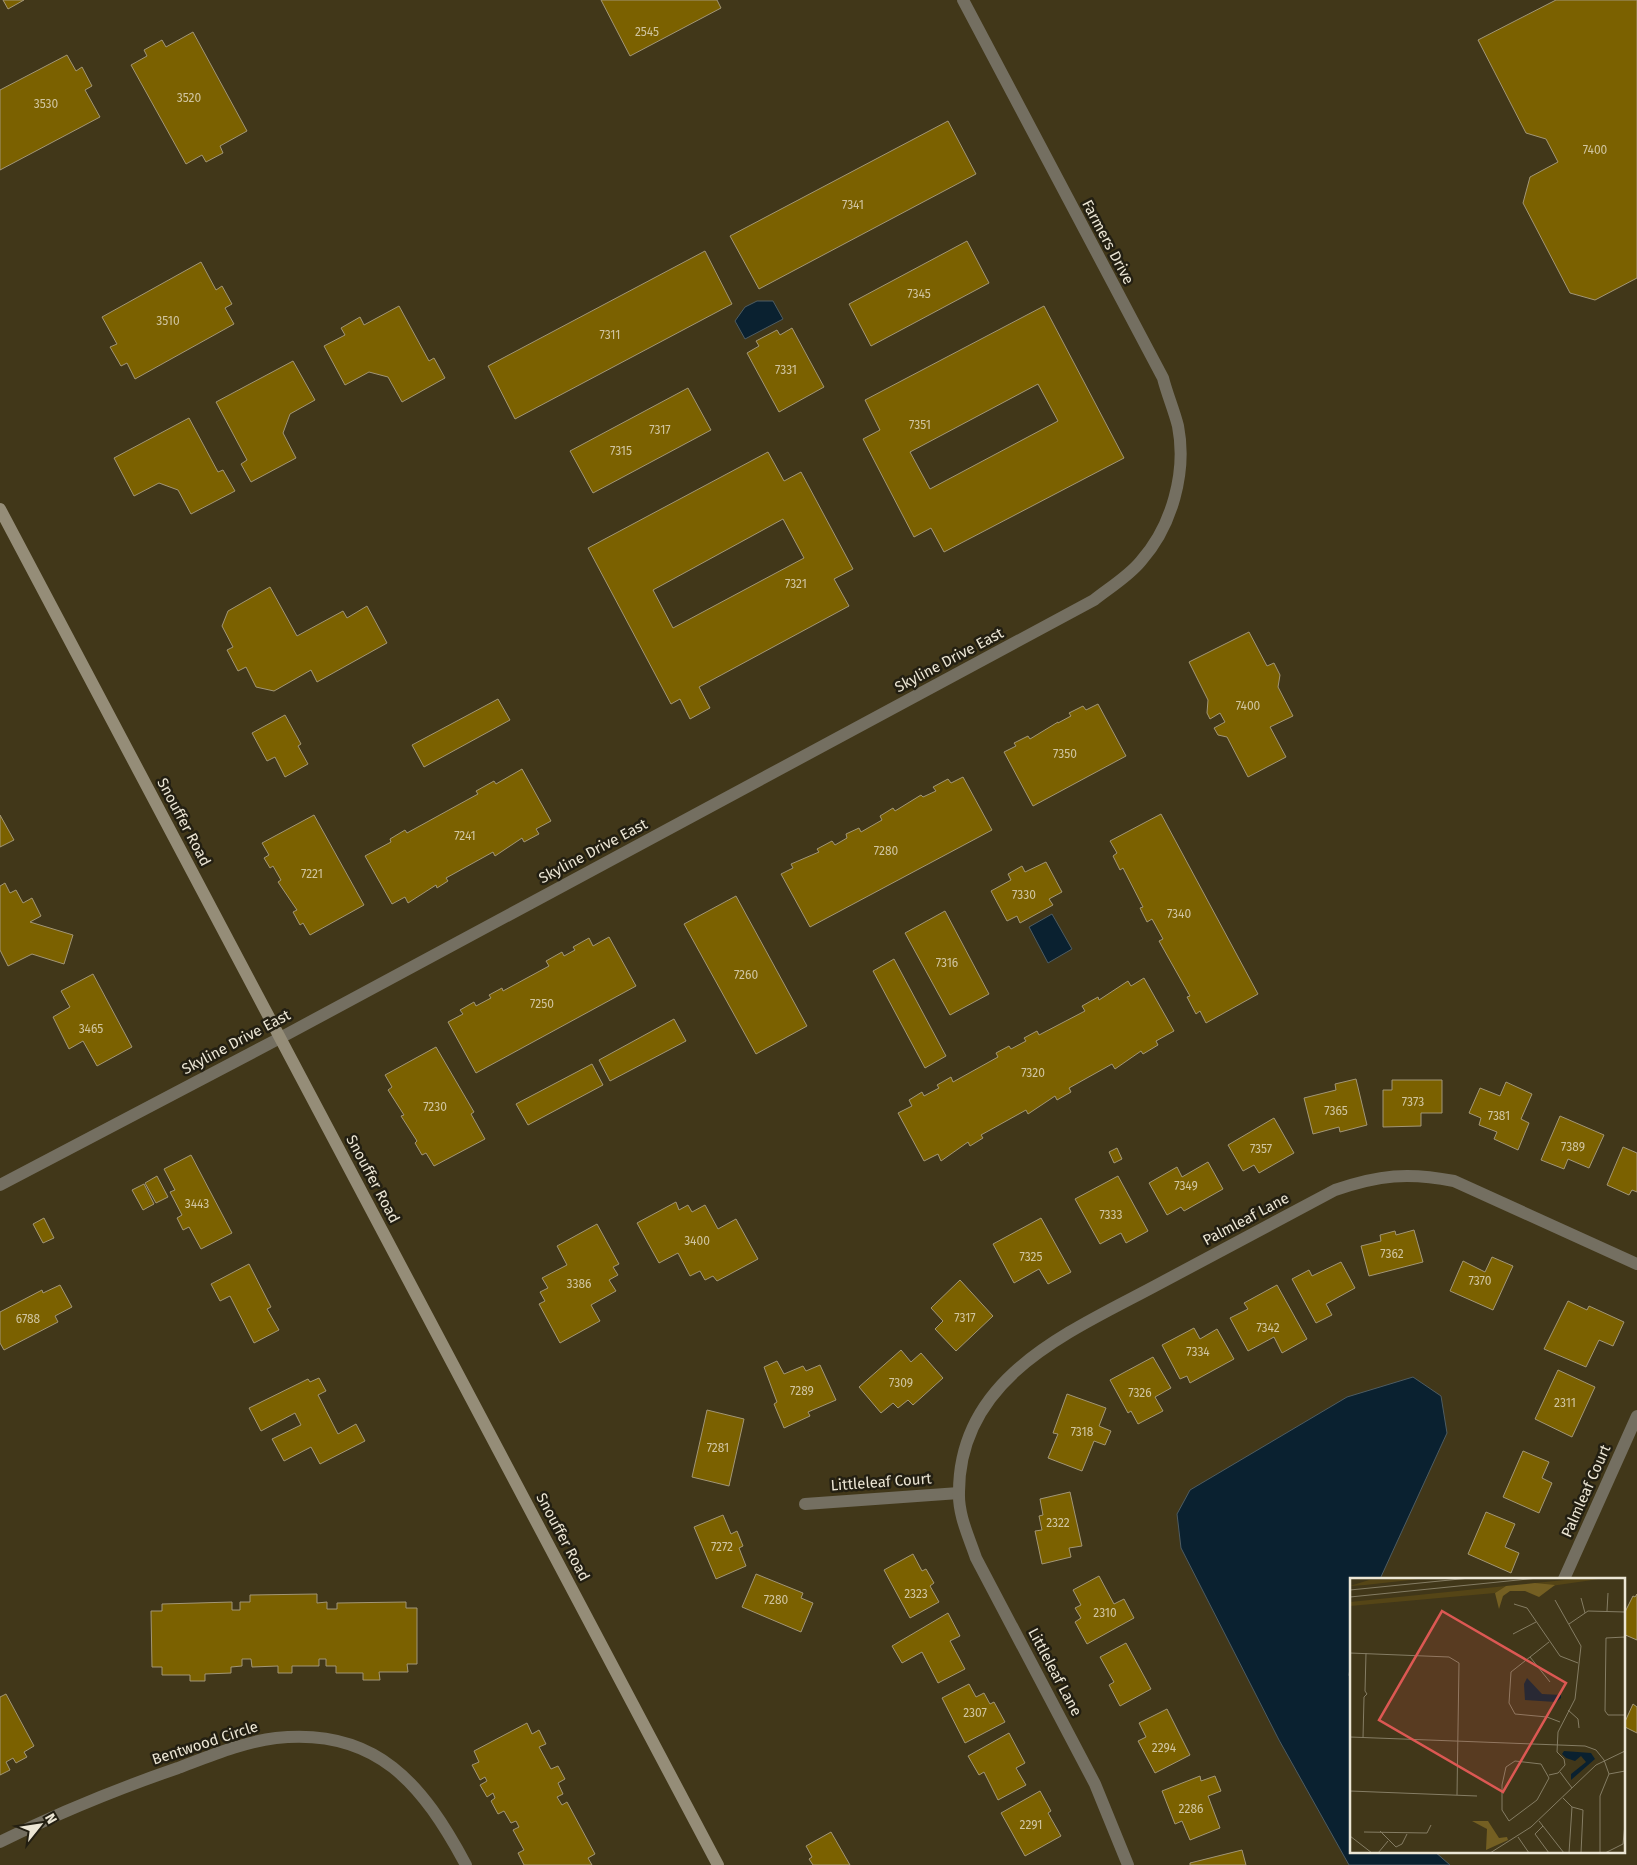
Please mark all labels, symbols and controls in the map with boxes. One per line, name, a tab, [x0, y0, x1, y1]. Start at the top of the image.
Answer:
house number: 2545	[635, 25, 659, 39]
house number: 3520	[177, 91, 202, 105]
house number: 3530	[34, 97, 59, 111]
house number: 7400	[1583, 143, 1608, 157]
street label: Farmers Drive	[1078, 197, 1138, 287]
house number: 7341	[842, 198, 864, 212]
house number: 7345	[907, 287, 931, 301]
house number: 3510	[156, 314, 180, 328]
house number: 7311	[599, 328, 621, 342]
house number: 7331	[775, 363, 797, 377]
house number: 7351	[909, 418, 931, 432]
house number: 7317	[649, 423, 671, 437]
house number: 7315	[610, 444, 632, 458]
house number: 7321	[785, 577, 807, 591]
street label: Skyline Drive East	[892, 624, 1007, 696]
house number: 7400	[1236, 699, 1261, 713]
house number: 7350	[1053, 747, 1077, 761]
street label: Snouffer Road	[153, 775, 215, 869]
street label: Skyline Drive East	[536, 815, 651, 887]
house number: 7241	[454, 829, 476, 843]
house number: 7280	[874, 844, 898, 858]
house number: 7221	[301, 867, 323, 881]
house number: 7330	[1012, 888, 1036, 902]
house number: 7340	[1167, 907, 1191, 921]
house number: 7316	[936, 956, 958, 970]
house number: 7260	[734, 968, 758, 982]
house number: 7250	[530, 997, 554, 1011]
street label: Skyline Drive East	[179, 1006, 294, 1078]
house number: 3465	[79, 1022, 103, 1036]
house number: 7320	[1021, 1066, 1045, 1080]
house number: 7373	[1402, 1095, 1424, 1109]
house number: 7230	[423, 1100, 447, 1114]
house number: 7365	[1324, 1104, 1348, 1118]
house number: 7381	[1488, 1109, 1510, 1123]
street label: Snouffer Road	[342, 1132, 404, 1226]
house number: 7389	[1561, 1140, 1585, 1154]
house number: 7357	[1250, 1142, 1272, 1156]
house number: 7349	[1174, 1179, 1198, 1193]
street label: Palmleaf Lane	[1200, 1189, 1292, 1249]
house number: 3443	[185, 1197, 209, 1211]
house number: 7333	[1099, 1208, 1123, 1222]
house number: 3400	[684, 1234, 710, 1248]
house number: 7362	[1380, 1247, 1404, 1261]
house number: 7325	[1019, 1250, 1043, 1264]
house number: 7370	[1468, 1274, 1492, 1288]
house number: 3386	[567, 1277, 591, 1291]
house number: 7317	[954, 1311, 976, 1325]
house number: 6788	[16, 1312, 41, 1326]
house number: 7342	[1256, 1321, 1280, 1335]
house number: 7334	[1186, 1345, 1210, 1359]
house number: 7309	[889, 1376, 913, 1390]
house number: 7289	[790, 1384, 814, 1398]
house number: 7326	[1128, 1386, 1152, 1400]
house number: 2311	[1554, 1396, 1576, 1410]
house number: 7318	[1071, 1425, 1094, 1439]
house number: 7281	[707, 1441, 729, 1455]
street label: Palmleaf Court	[1558, 1441, 1615, 1540]
street label: Littleleaf Court	[830, 1469, 933, 1495]
street label: Snouffer Road	[532, 1490, 594, 1584]
house number: 2322	[1046, 1516, 1070, 1530]
house number: 7272	[711, 1540, 733, 1554]
inset map	[1350, 1578, 1624, 1852]
house number: 2323	[904, 1587, 928, 1601]
house number: 7280	[764, 1593, 788, 1607]
house number: 2310	[1093, 1606, 1117, 1620]
street label: Littleleaf Lane	[1024, 1625, 1086, 1719]
house number: 2307	[963, 1706, 987, 1720]
street label: Bentwood Circle	[150, 1717, 260, 1769]
house number: 2294	[1152, 1741, 1177, 1755]
north arrow	[15, 1800, 65, 1850]
house number: 2286	[1179, 1802, 1203, 1816]
text: N	[41, 1810, 61, 1827]
house number: 2291	[1019, 1818, 1043, 1832]

